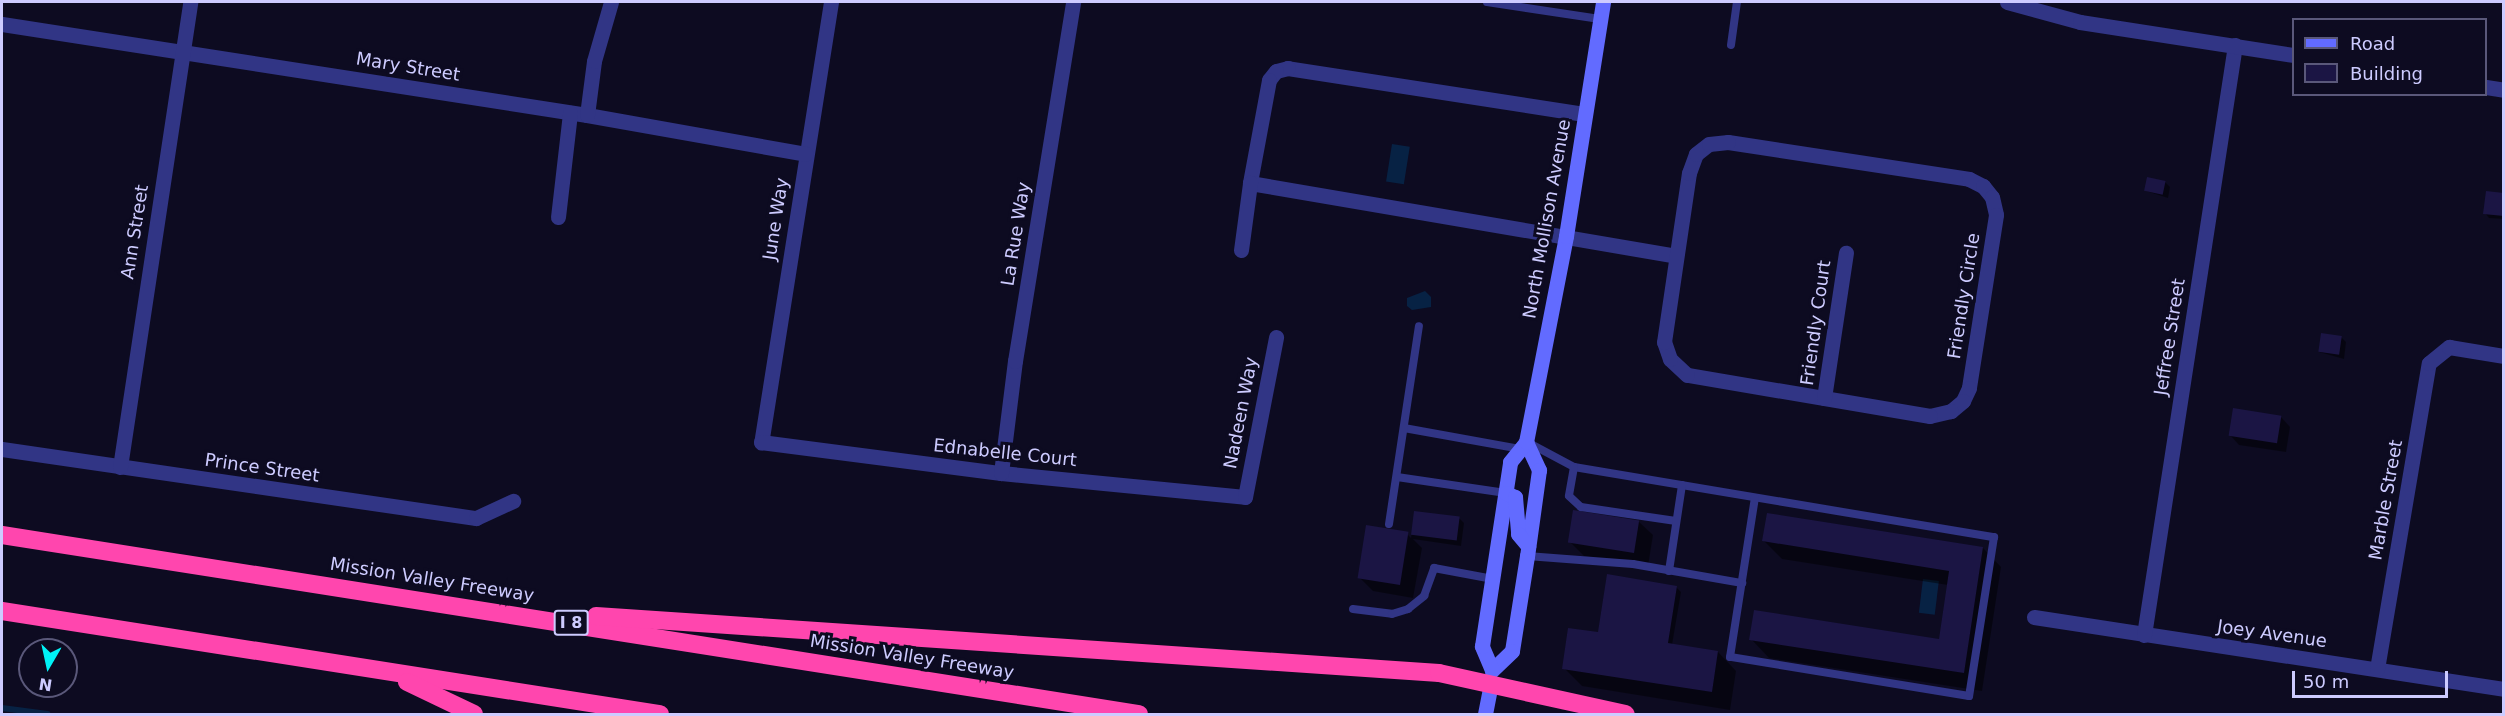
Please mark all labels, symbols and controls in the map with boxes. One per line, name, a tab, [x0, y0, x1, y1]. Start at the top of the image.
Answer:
legend	[2292, 18, 2487, 96]
text: Road	[2350, 33, 2395, 54]
street label: Mary Street	[354, 48, 462, 86]
text: Building	[2350, 63, 2423, 84]
street label: North Mollison Avenue	[1519, 118, 1575, 320]
street label: June Way	[759, 176, 793, 262]
street label: La Rue Way	[997, 180, 1035, 288]
street label: Ann Street	[117, 183, 153, 281]
street label: Friendly Circle	[1943, 231, 1985, 361]
street label: Friendly Court	[1797, 259, 1835, 387]
street label: Jeffree Street	[2150, 277, 2190, 397]
street label: Nadeen Way	[1220, 355, 1262, 471]
street label: Ednabelle Court	[932, 435, 1078, 471]
street label: Marble Street	[2365, 438, 2407, 562]
street label: Prince Street	[203, 449, 321, 487]
street label: Mission Valley Freeway	[328, 553, 536, 607]
road number: I 8	[553, 610, 589, 636]
street label: Joey Avenue	[2216, 616, 2328, 652]
street label: Mission Valley Freeway	[808, 630, 1016, 684]
north arrow	[18, 638, 78, 698]
scale bar	[2295, 659, 2451, 697]
text: 50 m	[2303, 671, 2349, 692]
text: N	[37, 674, 54, 695]

